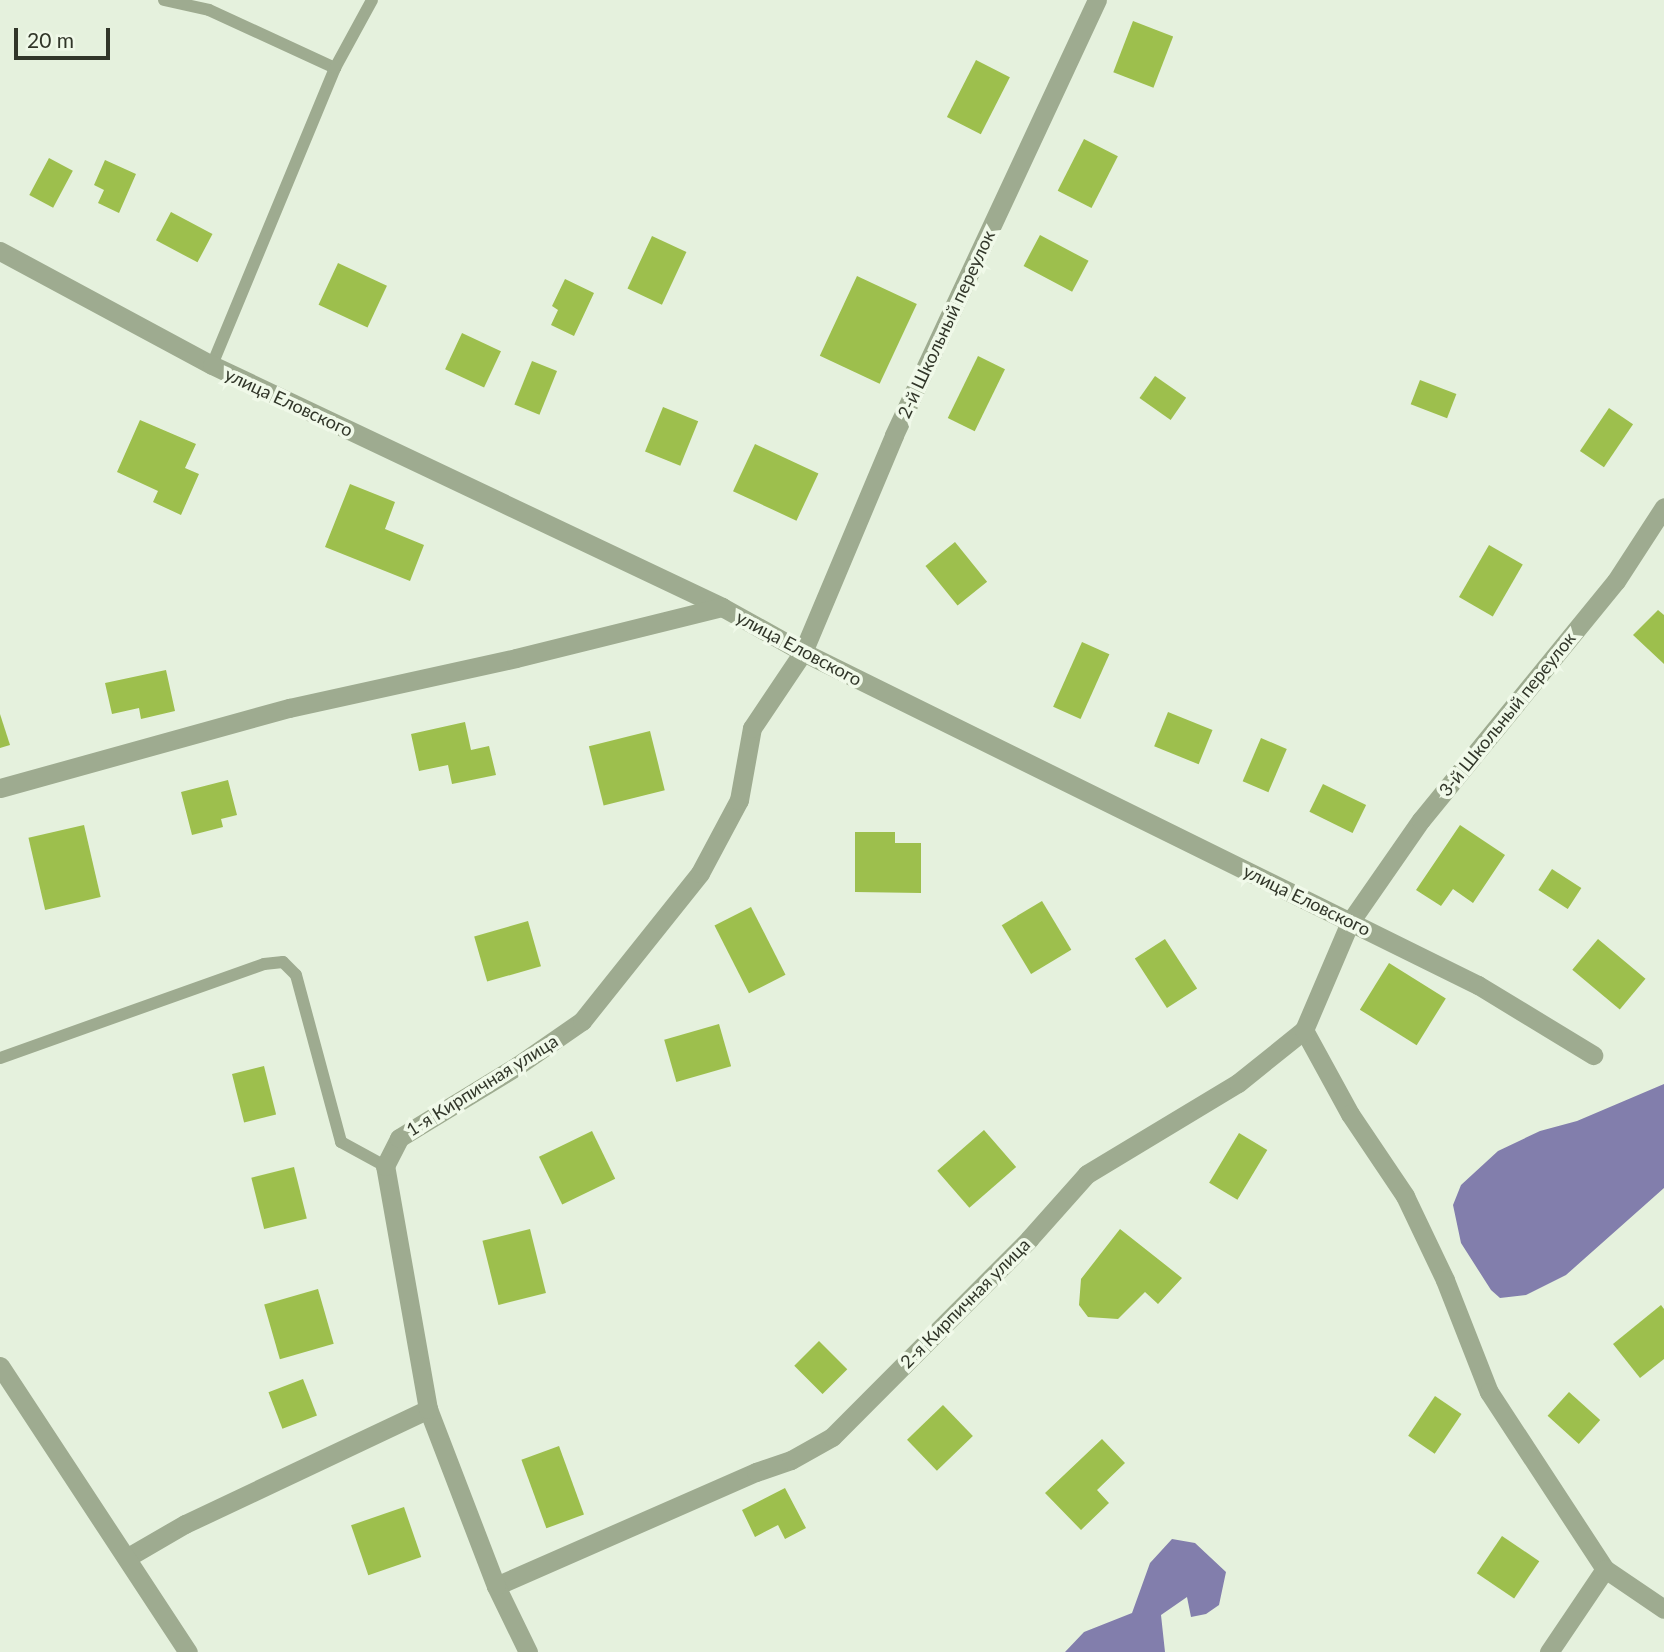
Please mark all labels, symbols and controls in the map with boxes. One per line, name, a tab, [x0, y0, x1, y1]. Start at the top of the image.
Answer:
scale bar	[18, 14, 114, 58]
text: 20 m	[27, 27, 74, 52]
street label: 2-й Школьный переулок	[893, 227, 999, 421]
street label: улица Еловского	[222, 363, 356, 441]
street label: улица Еловского	[733, 606, 865, 690]
street label: 3-й Школьный переулок	[1434, 628, 1580, 800]
street label: улица Еловского	[1240, 860, 1374, 940]
street label: 1-я Кирпичная улица	[402, 1030, 562, 1140]
street label: 2-я Кирпичная улица	[896, 1234, 1034, 1372]

